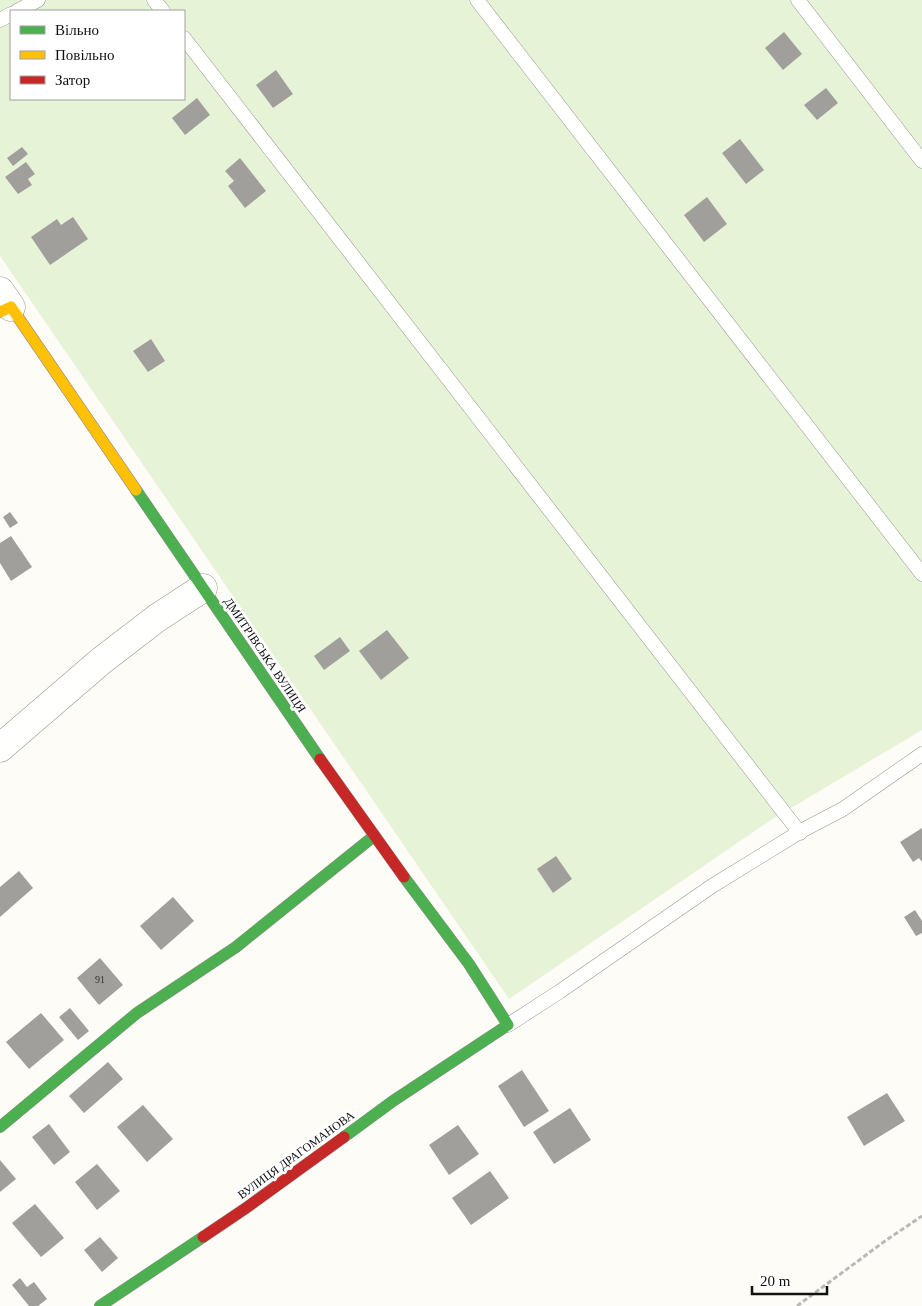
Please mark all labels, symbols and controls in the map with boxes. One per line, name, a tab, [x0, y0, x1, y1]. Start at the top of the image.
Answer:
legend	[10, 10, 185, 100]
text: Вільно	[55, 22, 99, 38]
text: Повільно	[55, 47, 114, 63]
text: Затор	[55, 72, 90, 88]
street label: ДМИТРІВСЬКА ВУЛИЦЯ	[221, 595, 309, 715]
house number: 91	[95, 974, 105, 985]
street label: ВУЛИЦЯ ДРАГОМАНОВА	[235, 1108, 357, 1202]
scale bar	[752, 1264, 827, 1296]
text: 20 m	[760, 1273, 791, 1289]

